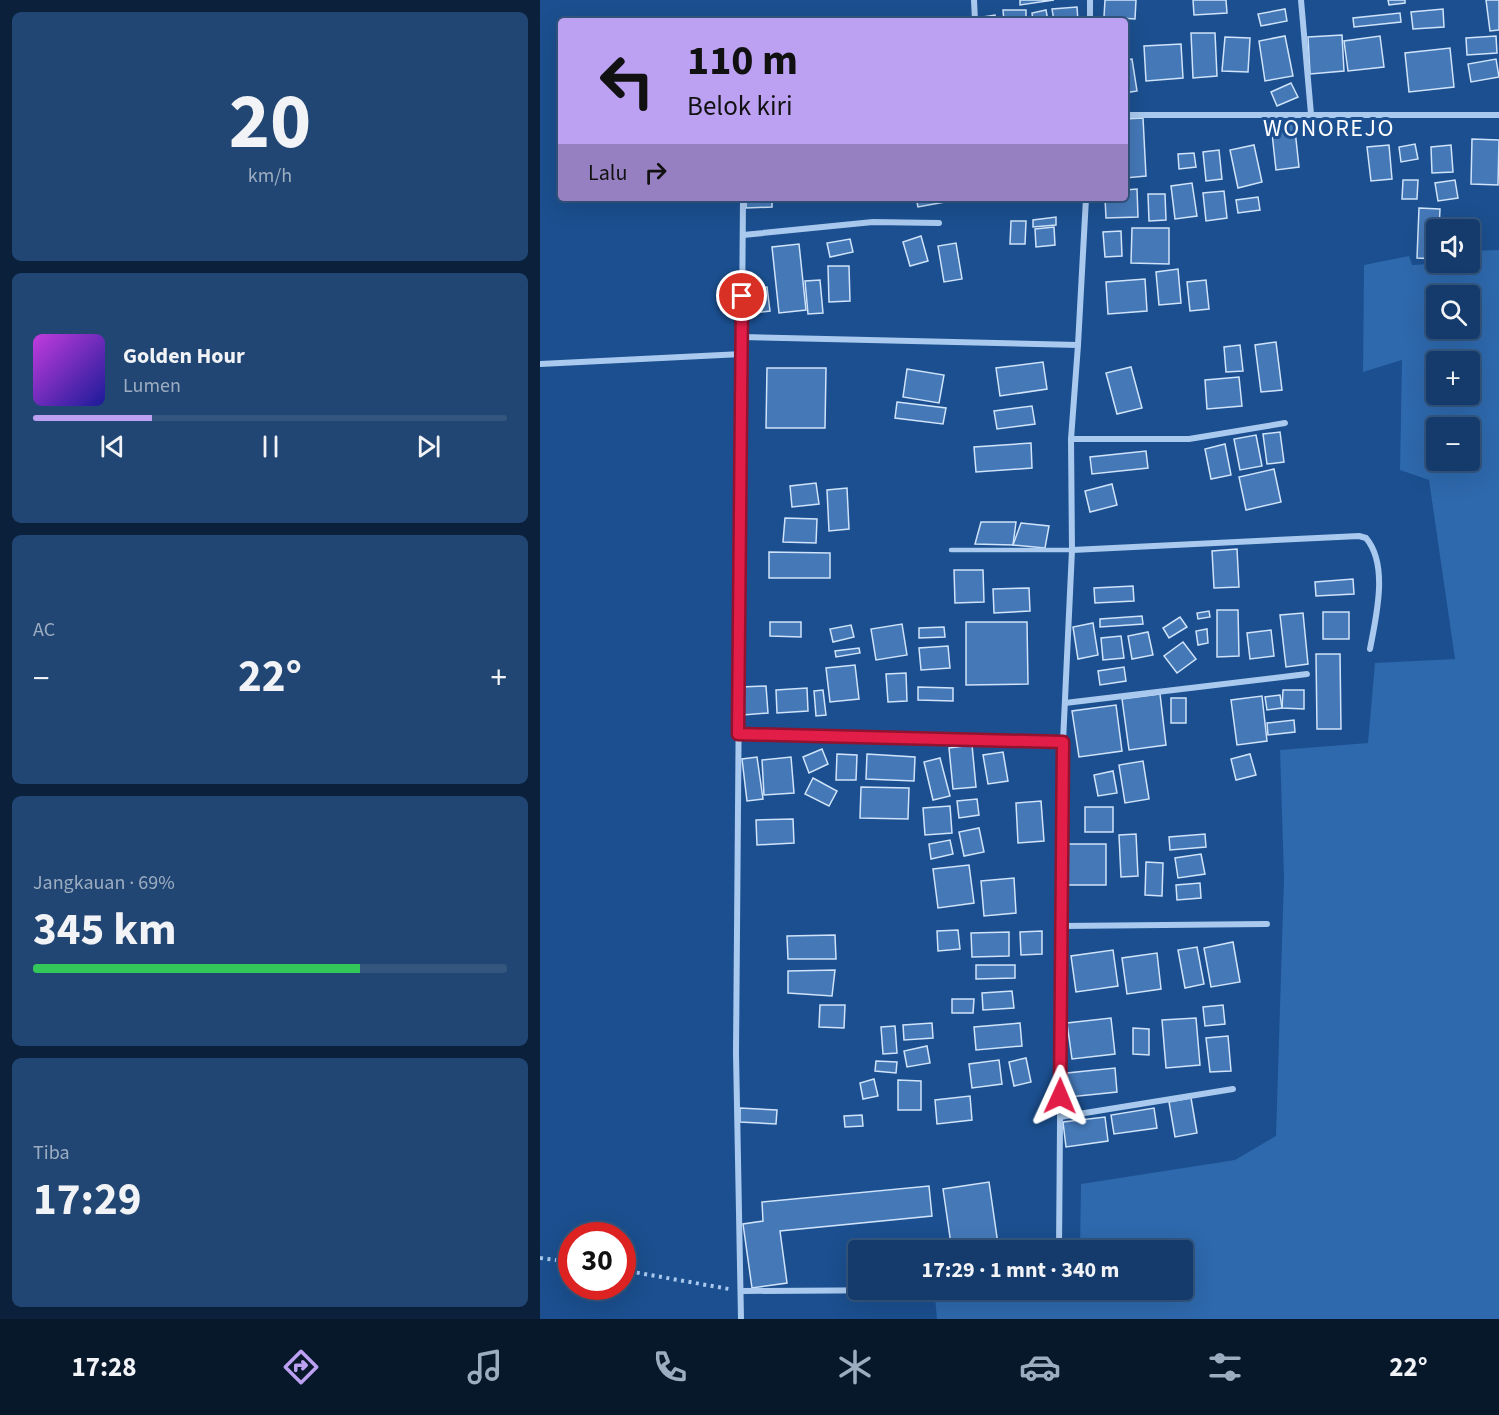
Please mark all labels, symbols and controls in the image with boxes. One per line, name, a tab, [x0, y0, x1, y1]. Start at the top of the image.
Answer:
text: 110 m	[687, 31, 798, 91]
icon: left	[588, 42, 666, 120]
text: 20	[229, 67, 311, 178]
text: Belok kiri	[687, 87, 793, 126]
district label: WONOREJO	[1263, 111, 1395, 146]
icon: right	[639, 156, 672, 189]
text: Lalu	[588, 157, 627, 189]
text: km/h	[248, 162, 292, 190]
map controls	[1426, 219, 1480, 471]
button: sound	[1426, 219, 1480, 273]
pin	[716, 270, 767, 321]
icon: arrive	[725, 279, 758, 312]
button: search	[1426, 285, 1480, 339]
text: Golden Hour	[123, 340, 245, 372]
button: +	[1426, 351, 1480, 405]
text: Lumen	[123, 372, 181, 400]
button: −	[1426, 417, 1480, 471]
icon: previous	[96, 430, 129, 463]
icon: pause	[254, 430, 287, 463]
icon: next	[412, 430, 445, 463]
text: AC	[33, 616, 55, 644]
text: 22°	[238, 645, 302, 709]
text: −	[33, 655, 49, 702]
text: +	[491, 655, 507, 702]
text: Jangkauan · 69%	[33, 869, 175, 897]
text: 345 km	[33, 898, 177, 962]
position arrow	[1028, 1064, 1092, 1128]
text: Tiba	[33, 1139, 70, 1167]
text: 17:29	[33, 1168, 142, 1232]
speed limit sign: 30	[558, 1222, 636, 1300]
text: 17:29 · 1 mnt · 340 m	[922, 1254, 1119, 1286]
icon: directions	[280, 1346, 322, 1388]
icon: music	[464, 1346, 506, 1388]
icon: phone	[649, 1346, 691, 1388]
icon: climate	[834, 1346, 876, 1388]
icon: car	[1019, 1346, 1061, 1388]
icon: filters	[1204, 1346, 1246, 1388]
text: 17:28	[71, 1348, 137, 1387]
text: 22°	[1389, 1348, 1428, 1387]

